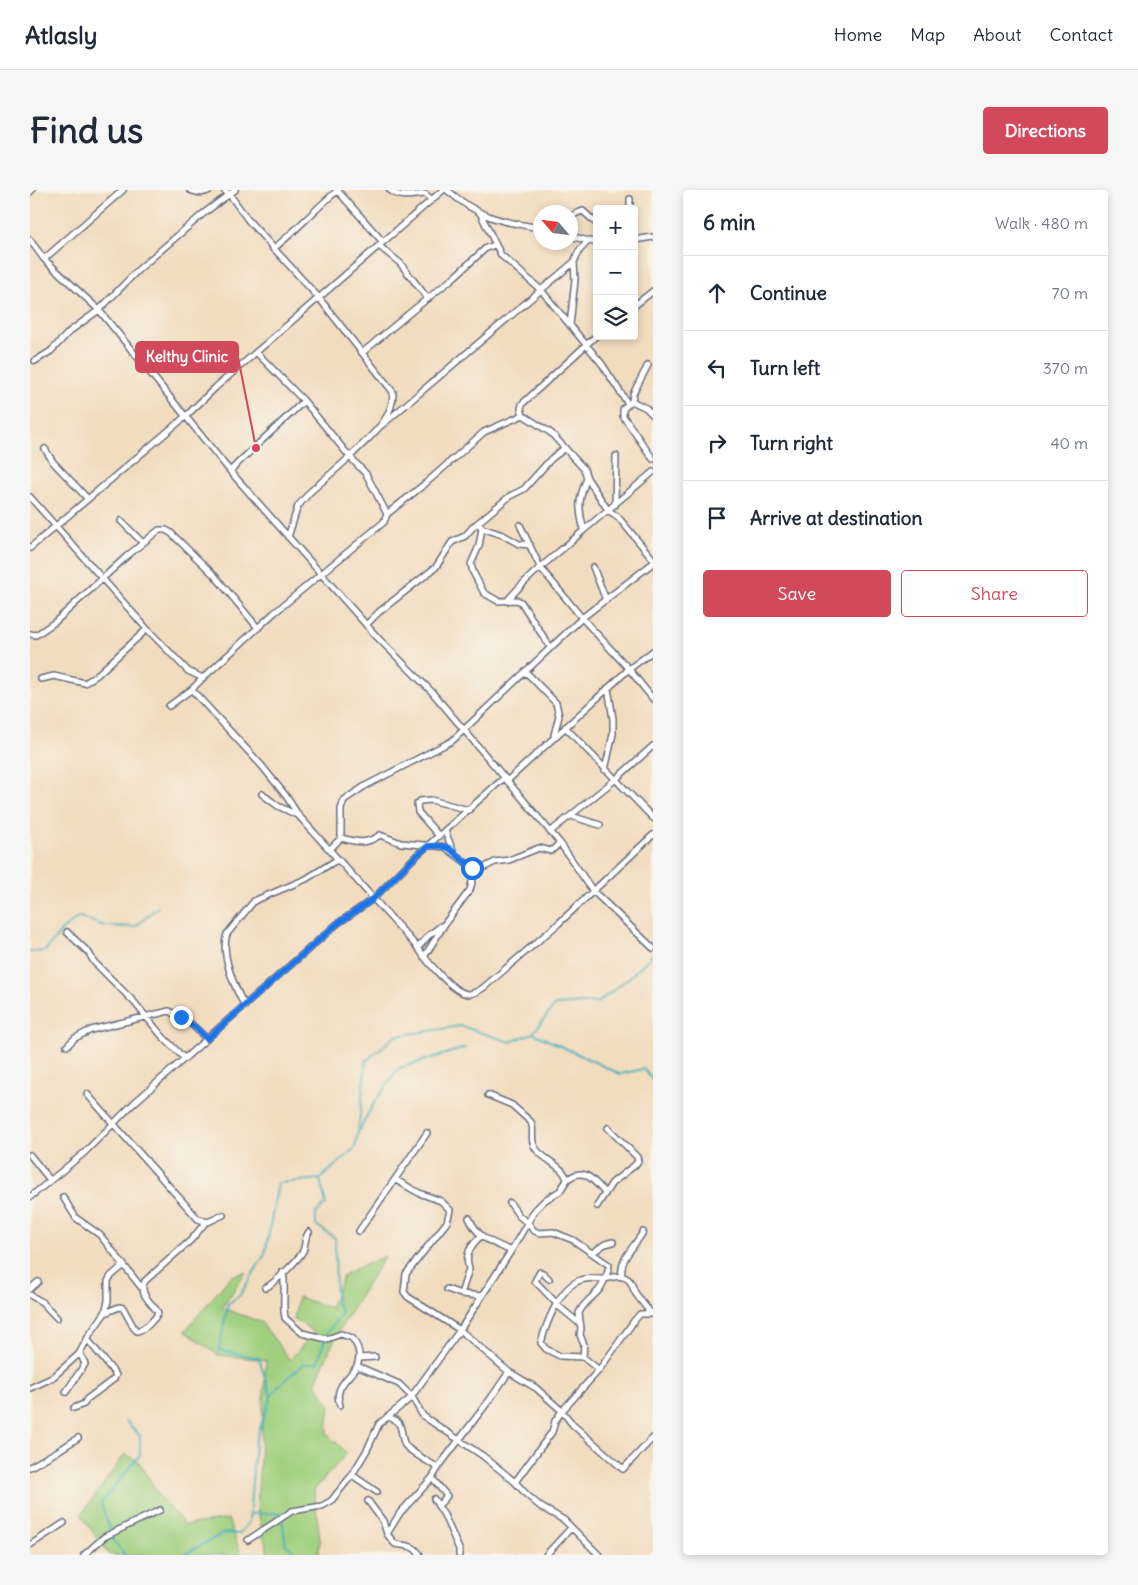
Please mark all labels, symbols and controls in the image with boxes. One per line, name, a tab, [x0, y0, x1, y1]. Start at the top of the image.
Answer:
text: Atlasly	[25, 20, 97, 50]
text: Home	[834, 23, 882, 46]
text: Map	[910, 23, 945, 46]
text: About	[973, 23, 1021, 46]
text: Contact	[1049, 23, 1113, 46]
button: Directions	[983, 107, 1108, 154]
text: Find us	[30, 108, 143, 152]
north arrow	[533, 205, 578, 250]
map controls	[593, 205, 638, 340]
button: +	[593, 205, 638, 250]
text: 6 min	[703, 209, 755, 236]
text: Walk · 480 m	[995, 213, 1088, 233]
button: −	[593, 250, 638, 295]
icon: ahead	[703, 279, 731, 307]
text: Continue	[750, 281, 827, 305]
text: 70 m	[1052, 283, 1088, 303]
button: layers	[593, 295, 638, 340]
callout: Kelthy Clinic	[136, 342, 238, 372]
text: Kelthy Clinic	[146, 347, 229, 367]
icon: left	[703, 354, 731, 382]
text: Turn left	[750, 356, 820, 380]
text: 370 m	[1043, 358, 1088, 378]
icon: right	[703, 429, 731, 457]
text: Turn right	[750, 431, 833, 455]
text: 40 m	[1050, 433, 1088, 453]
icon: arrive	[703, 504, 731, 532]
text: Arrive at destination	[750, 506, 923, 530]
button: Save	[703, 570, 891, 617]
button: Share	[901, 570, 1088, 617]
route start	[461, 857, 484, 880]
route end	[170, 1006, 193, 1029]

